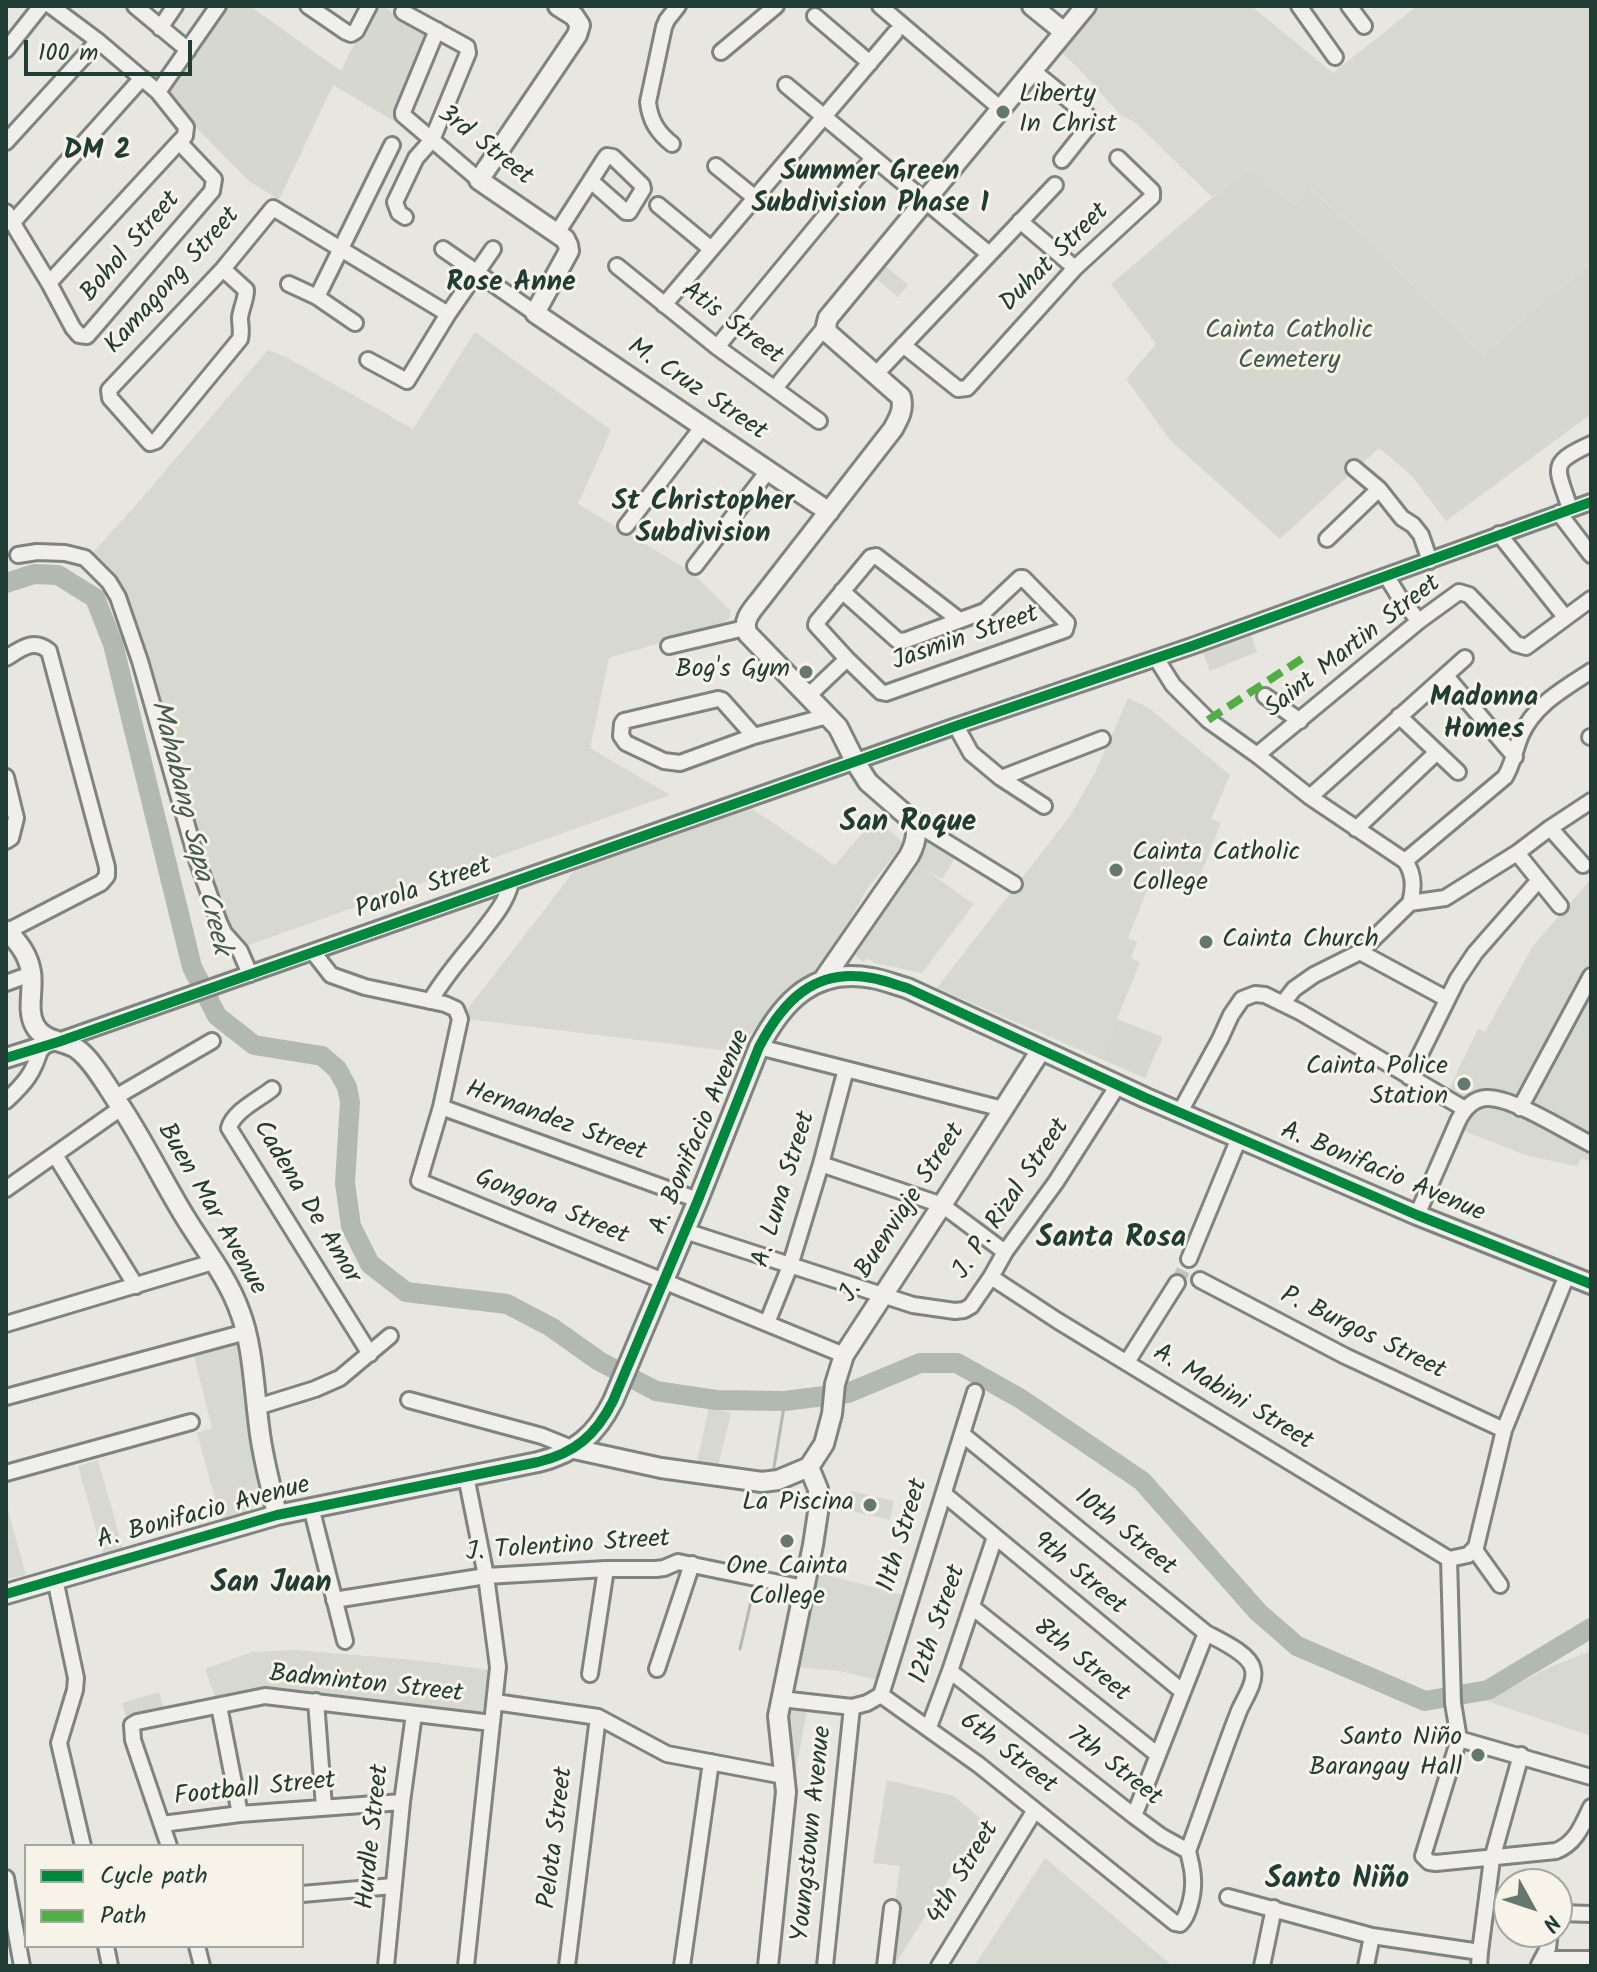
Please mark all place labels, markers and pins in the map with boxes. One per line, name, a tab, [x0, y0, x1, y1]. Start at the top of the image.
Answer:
place label: Liberty In Christ	[1019, 81, 1117, 142]
marker: Liberty In Christ	[994, 103, 1012, 121]
place label: Bog's Gym	[675, 656, 790, 688]
marker: Bog's Gym	[797, 663, 815, 681]
place label: Cainta Catholic College	[1132, 839, 1300, 900]
marker: Cainta Catholic College	[1107, 861, 1125, 879]
place label: Cainta Church	[1222, 926, 1379, 958]
marker: Cainta Church	[1197, 933, 1215, 951]
place label: Cainta Police Station	[1306, 1053, 1448, 1114]
marker: Cainta Police Station	[1455, 1075, 1473, 1093]
place label: La Piscina	[742, 1489, 854, 1521]
marker: La Piscina	[861, 1496, 879, 1514]
marker: One Cainta College	[778, 1532, 796, 1550]
place label: One Cainta College	[726, 1553, 848, 1614]
place label: Santo Niño Barangay Hall	[1309, 1724, 1462, 1786]
marker: Santo Niño Barangay Hall	[1469, 1746, 1487, 1764]

